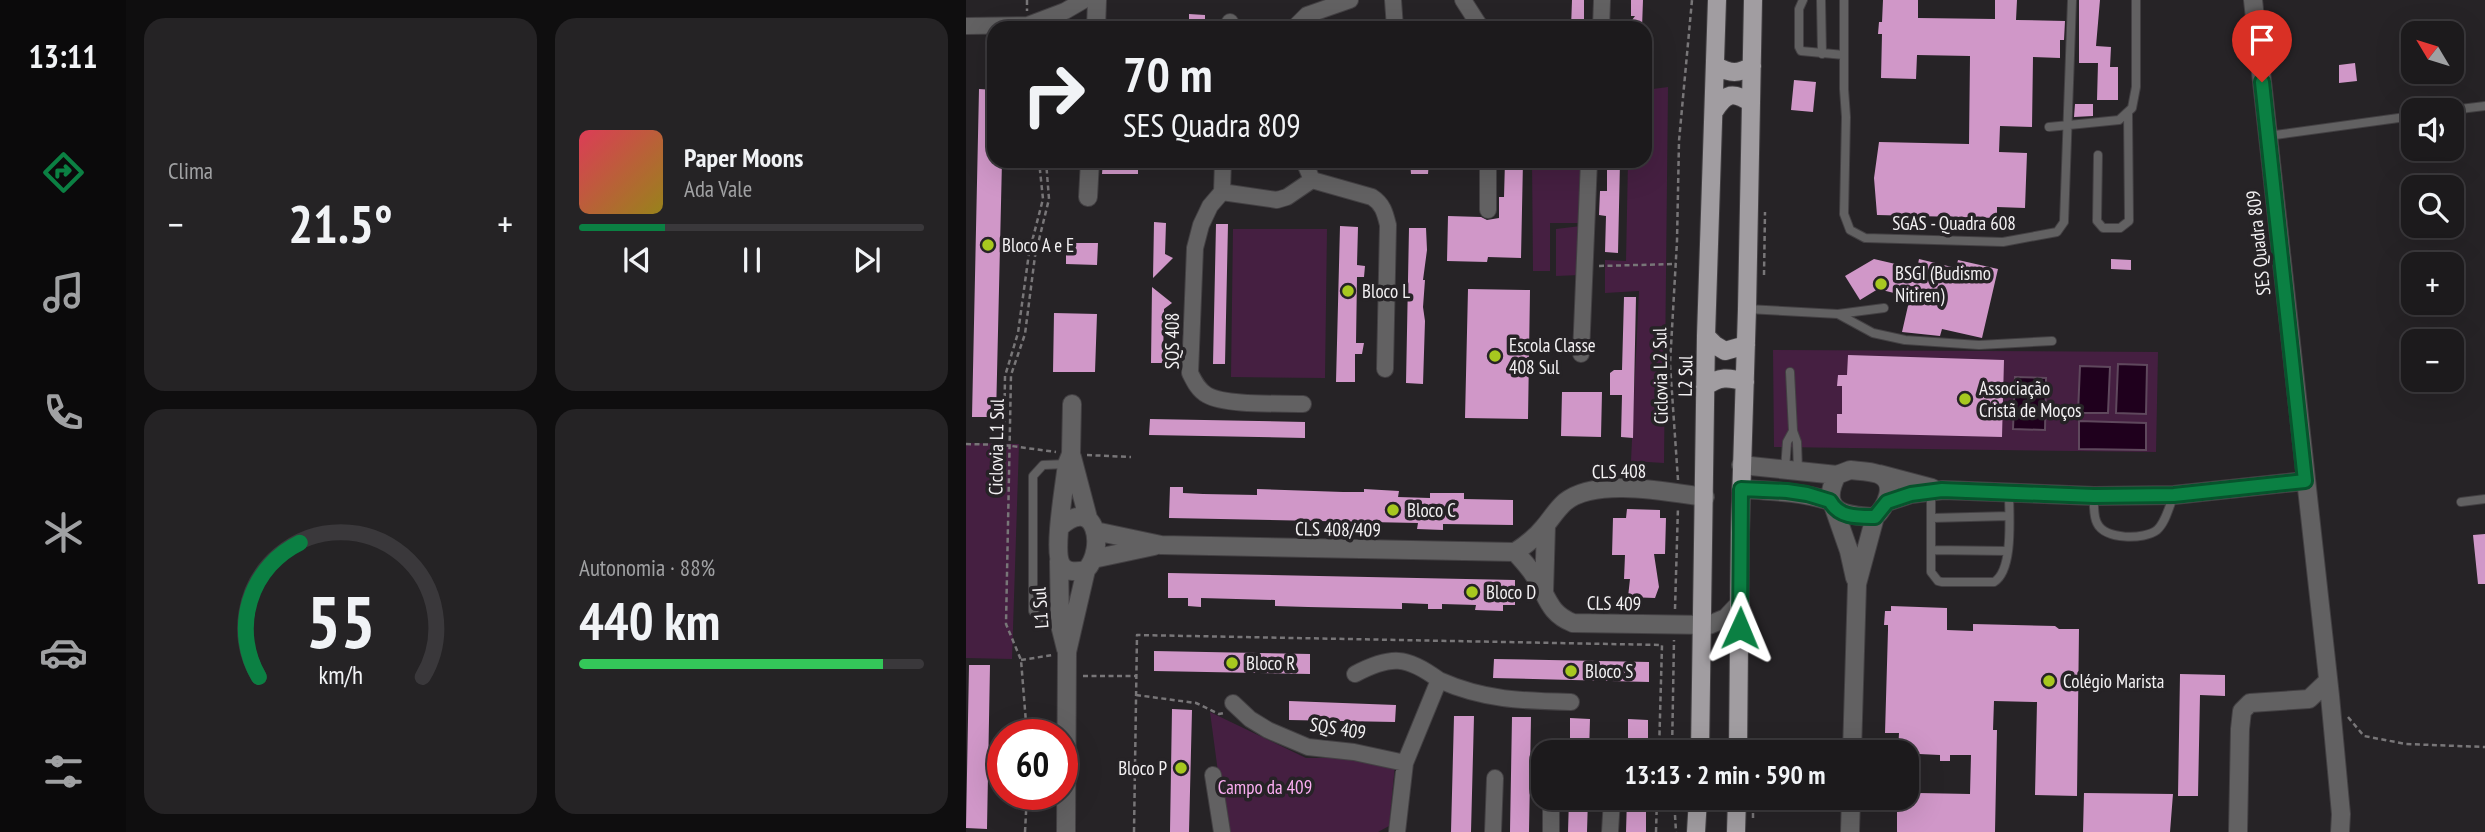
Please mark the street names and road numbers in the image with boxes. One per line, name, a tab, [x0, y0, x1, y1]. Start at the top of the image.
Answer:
street label: SES Quadra 809	[2241, 189, 2275, 297]
street label: SGAS - Quadra 608	[1892, 211, 2016, 235]
street label: SQS 408	[1160, 313, 1184, 369]
street label: Ciclovia L2 Sul	[1647, 327, 1673, 424]
street label: L2 Sul	[1673, 355, 1697, 397]
street label: Ciclovia L1 Sul	[983, 398, 1009, 495]
street label: CLS 408	[1592, 459, 1646, 483]
street label: CLS 408/409	[1295, 516, 1381, 542]
street label: L1 Sul	[1027, 586, 1053, 629]
street label: CLS 409	[1587, 591, 1641, 615]
street label: SQS 409	[1308, 712, 1368, 744]

